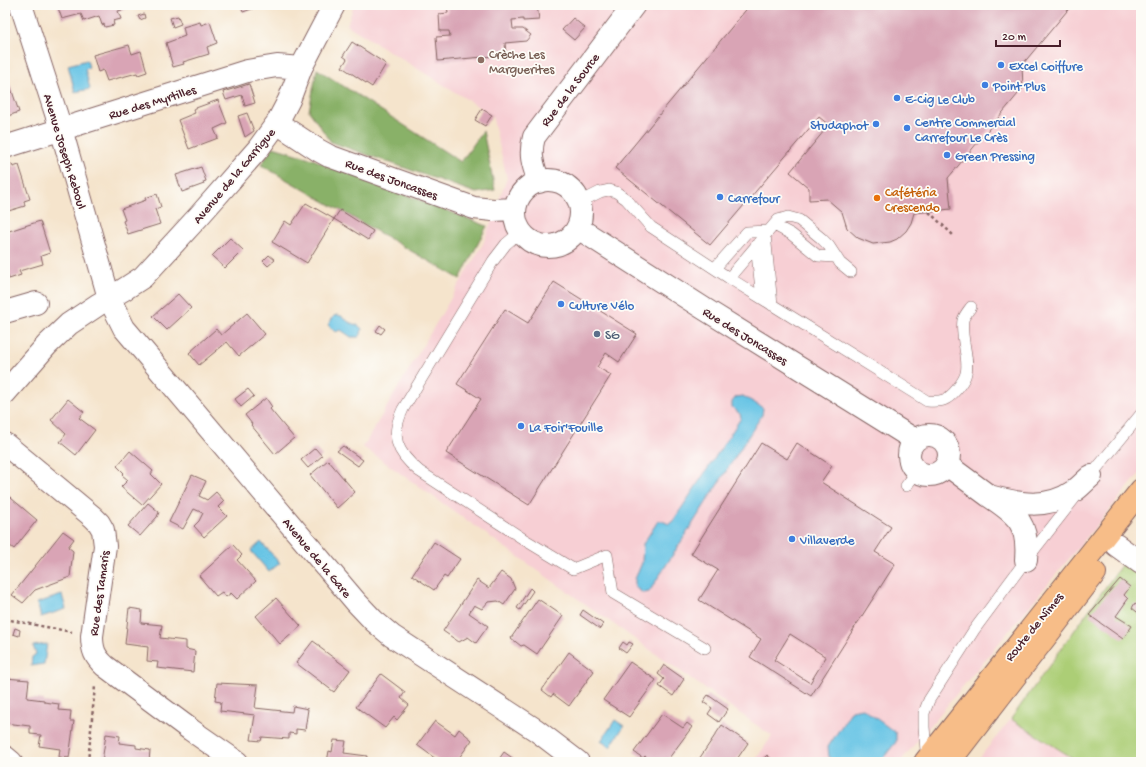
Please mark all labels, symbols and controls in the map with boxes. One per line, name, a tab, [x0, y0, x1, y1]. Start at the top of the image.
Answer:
scale bar	[996, 22, 1060, 48]
text: 20 m	[1002, 31, 1027, 45]
place label: Crèche Les Marguerites	[489, 48, 555, 78]
street label: Rue de la Source	[539, 51, 604, 130]
marker: Crèche Les Marguerites	[476, 55, 486, 65]
marker: Excel Coiffure	[996, 60, 1006, 70]
place label: Excel Coiffure	[1009, 60, 1083, 75]
marker: Point Plus	[980, 80, 990, 90]
place label: Point Plus	[992, 80, 1046, 95]
street label: Rue des Myrtilles	[107, 83, 199, 124]
street label: Avenue Joseph Reboul	[39, 92, 88, 211]
marker: E-Cig Le Club	[892, 93, 902, 103]
place label: E-Cig Le Club	[905, 93, 975, 108]
place label: Centre Commercial Carrefour Le Crès	[915, 116, 1016, 146]
place label: Studaphot	[810, 119, 870, 134]
marker: Studaphot	[871, 119, 881, 129]
marker: Centre Commercial Carrefour Le Crès	[902, 123, 912, 133]
street label: Avenue de la Garrigue	[190, 125, 280, 228]
marker: Green Pressing	[942, 150, 952, 160]
place label: Green Pressing	[955, 150, 1035, 165]
street label: Rue des Joncasses	[343, 157, 441, 204]
place label: Cafétéria Crescendo	[885, 186, 940, 216]
marker: Carrefour	[715, 192, 725, 202]
place label: Carrefour	[728, 192, 781, 207]
marker: Cafétéria Crescendo	[872, 193, 882, 203]
marker: Culture Vélo	[556, 299, 566, 309]
place label: Culture Vélo	[569, 299, 635, 314]
street label: Rue des Joncasses	[699, 305, 791, 370]
marker: SG	[592, 329, 602, 339]
place label: SG	[605, 329, 620, 344]
marker: La Foir'Fouille	[516, 421, 526, 431]
place label: La Foir'Fouille	[529, 421, 603, 436]
street label: Avenue de la Gare	[278, 516, 354, 602]
marker: Villaverde	[787, 534, 797, 544]
place label: Villaverde	[799, 534, 855, 549]
street label: Rue des Tamaris	[87, 549, 114, 637]
street label: Route de Nîmes	[1003, 589, 1068, 665]

